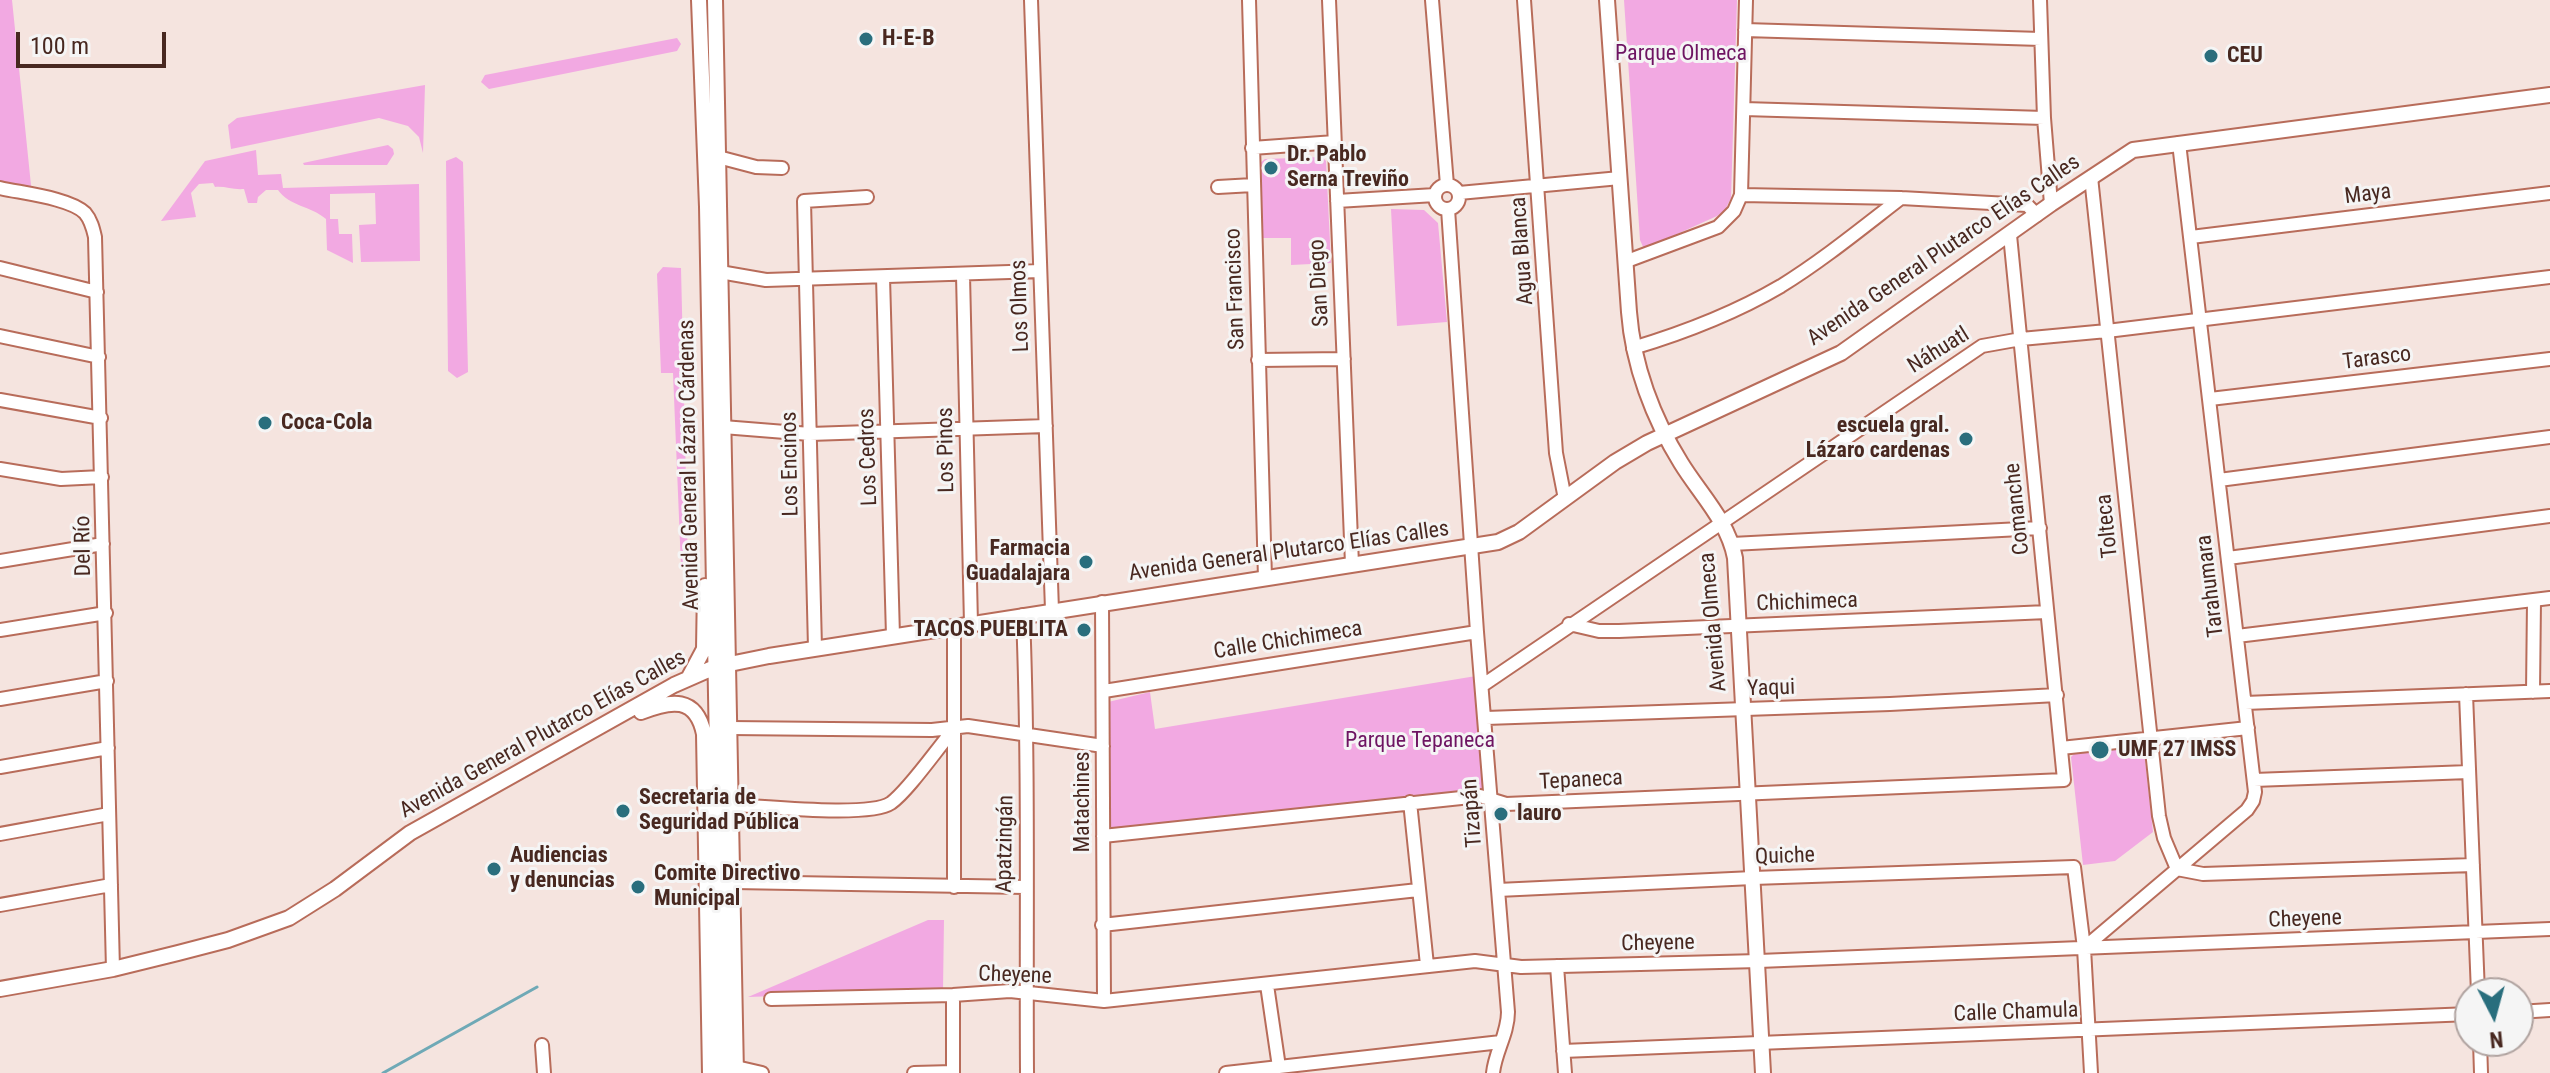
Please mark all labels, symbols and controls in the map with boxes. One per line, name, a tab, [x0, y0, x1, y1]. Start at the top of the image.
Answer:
scale bar	[20, 16, 170, 66]
place label: H-E-B	[882, 26, 935, 52]
marker: H-E-B	[857, 30, 875, 48]
text: 100 m	[30, 32, 89, 60]
park label: Parque Olmeca	[1615, 41, 1747, 67]
place label: CEU	[2227, 43, 2263, 69]
marker: CEU	[2202, 47, 2220, 65]
place label: Dr. Pablo Serna Treviño	[1287, 142, 1409, 194]
street label: Avenida General Plutarco Elías Calles	[1803, 150, 2085, 352]
marker: Dr. Pablo Serna Treviño	[1262, 159, 1280, 177]
street label: Maya	[2343, 179, 2393, 211]
street label: Agua Blanca	[1506, 196, 1540, 306]
street label: San Francisco	[1221, 228, 1251, 350]
street label: San Diego	[1305, 239, 1335, 327]
street label: Los Olmos	[1006, 259, 1036, 353]
street label: Avenida General Lázaro Cárdenas	[674, 319, 706, 611]
street label: Náhuatl	[1903, 322, 1975, 380]
street label: Tarasco	[2341, 342, 2413, 376]
street label: Los Pinos	[933, 407, 961, 493]
street label: Los Cedros	[854, 408, 884, 506]
place label: Coca-Cola	[281, 410, 372, 436]
street label: Los Encinos	[777, 411, 805, 517]
place label: escuela gral. Lázaro cardenas	[1806, 413, 1950, 464]
marker: Coca-Cola	[256, 414, 274, 432]
marker: escuela gral. Lázaro cardenas	[1957, 430, 1975, 448]
street label: Comanche	[2000, 462, 2036, 556]
street label: Tolteca	[2092, 493, 2124, 559]
street label: Del Río	[70, 515, 98, 577]
street label: Avenida General Plutarco Elías Calles	[1127, 516, 1451, 588]
street label: Tarahumara	[2192, 533, 2230, 639]
place label: Farmacia Guadalajara	[966, 536, 1070, 588]
street label: Avenida Olmeca	[1695, 551, 1733, 693]
marker: Farmacia Guadalajara	[1077, 553, 1095, 571]
street label: Chichimeca	[1756, 588, 1858, 618]
street label: Calle Chichimeca	[1212, 616, 1364, 666]
place label: TACOS PUEBLITA	[914, 617, 1068, 643]
marker: TACOS PUEBLITA	[1075, 621, 1093, 639]
street label: Avenida General Plutarco Elías Calles	[395, 645, 691, 825]
street label: Yaqui	[1747, 675, 1795, 703]
park label: Parque Tepaneca	[1345, 728, 1495, 754]
place label: UMF 27 IMSS	[2118, 737, 2236, 763]
marker: UMF 27 IMSS	[2089, 739, 2111, 761]
street label: Matachines	[1070, 751, 1096, 853]
street label: Tepaneca	[1538, 766, 1624, 796]
street label: Tizapán	[1457, 778, 1489, 848]
place label: Secretaria de Seguridad Pública	[639, 785, 799, 836]
street label: Apatzingán	[992, 795, 1020, 893]
place label: lauro	[1517, 801, 1562, 827]
marker: Secretaria de Seguridad Pública	[614, 802, 632, 820]
marker: lauro	[1492, 805, 1510, 823]
place label: Audiencias y denuncias	[510, 843, 615, 894]
street label: Quiche	[1755, 843, 1815, 871]
marker: Audiencias y denuncias	[485, 860, 503, 878]
place label: Comite Directivo Municipal	[654, 861, 800, 912]
marker: Comite Directivo Municipal	[629, 878, 647, 896]
street label: Cheyene	[2268, 906, 2342, 934]
street label: Cheyene	[1621, 930, 1695, 958]
street label: Cheyene	[978, 962, 1052, 990]
north arrow	[2454, 977, 2534, 1057]
street label: Calle Chamula	[1953, 998, 2079, 1028]
text: N	[2488, 1026, 2504, 1053]

